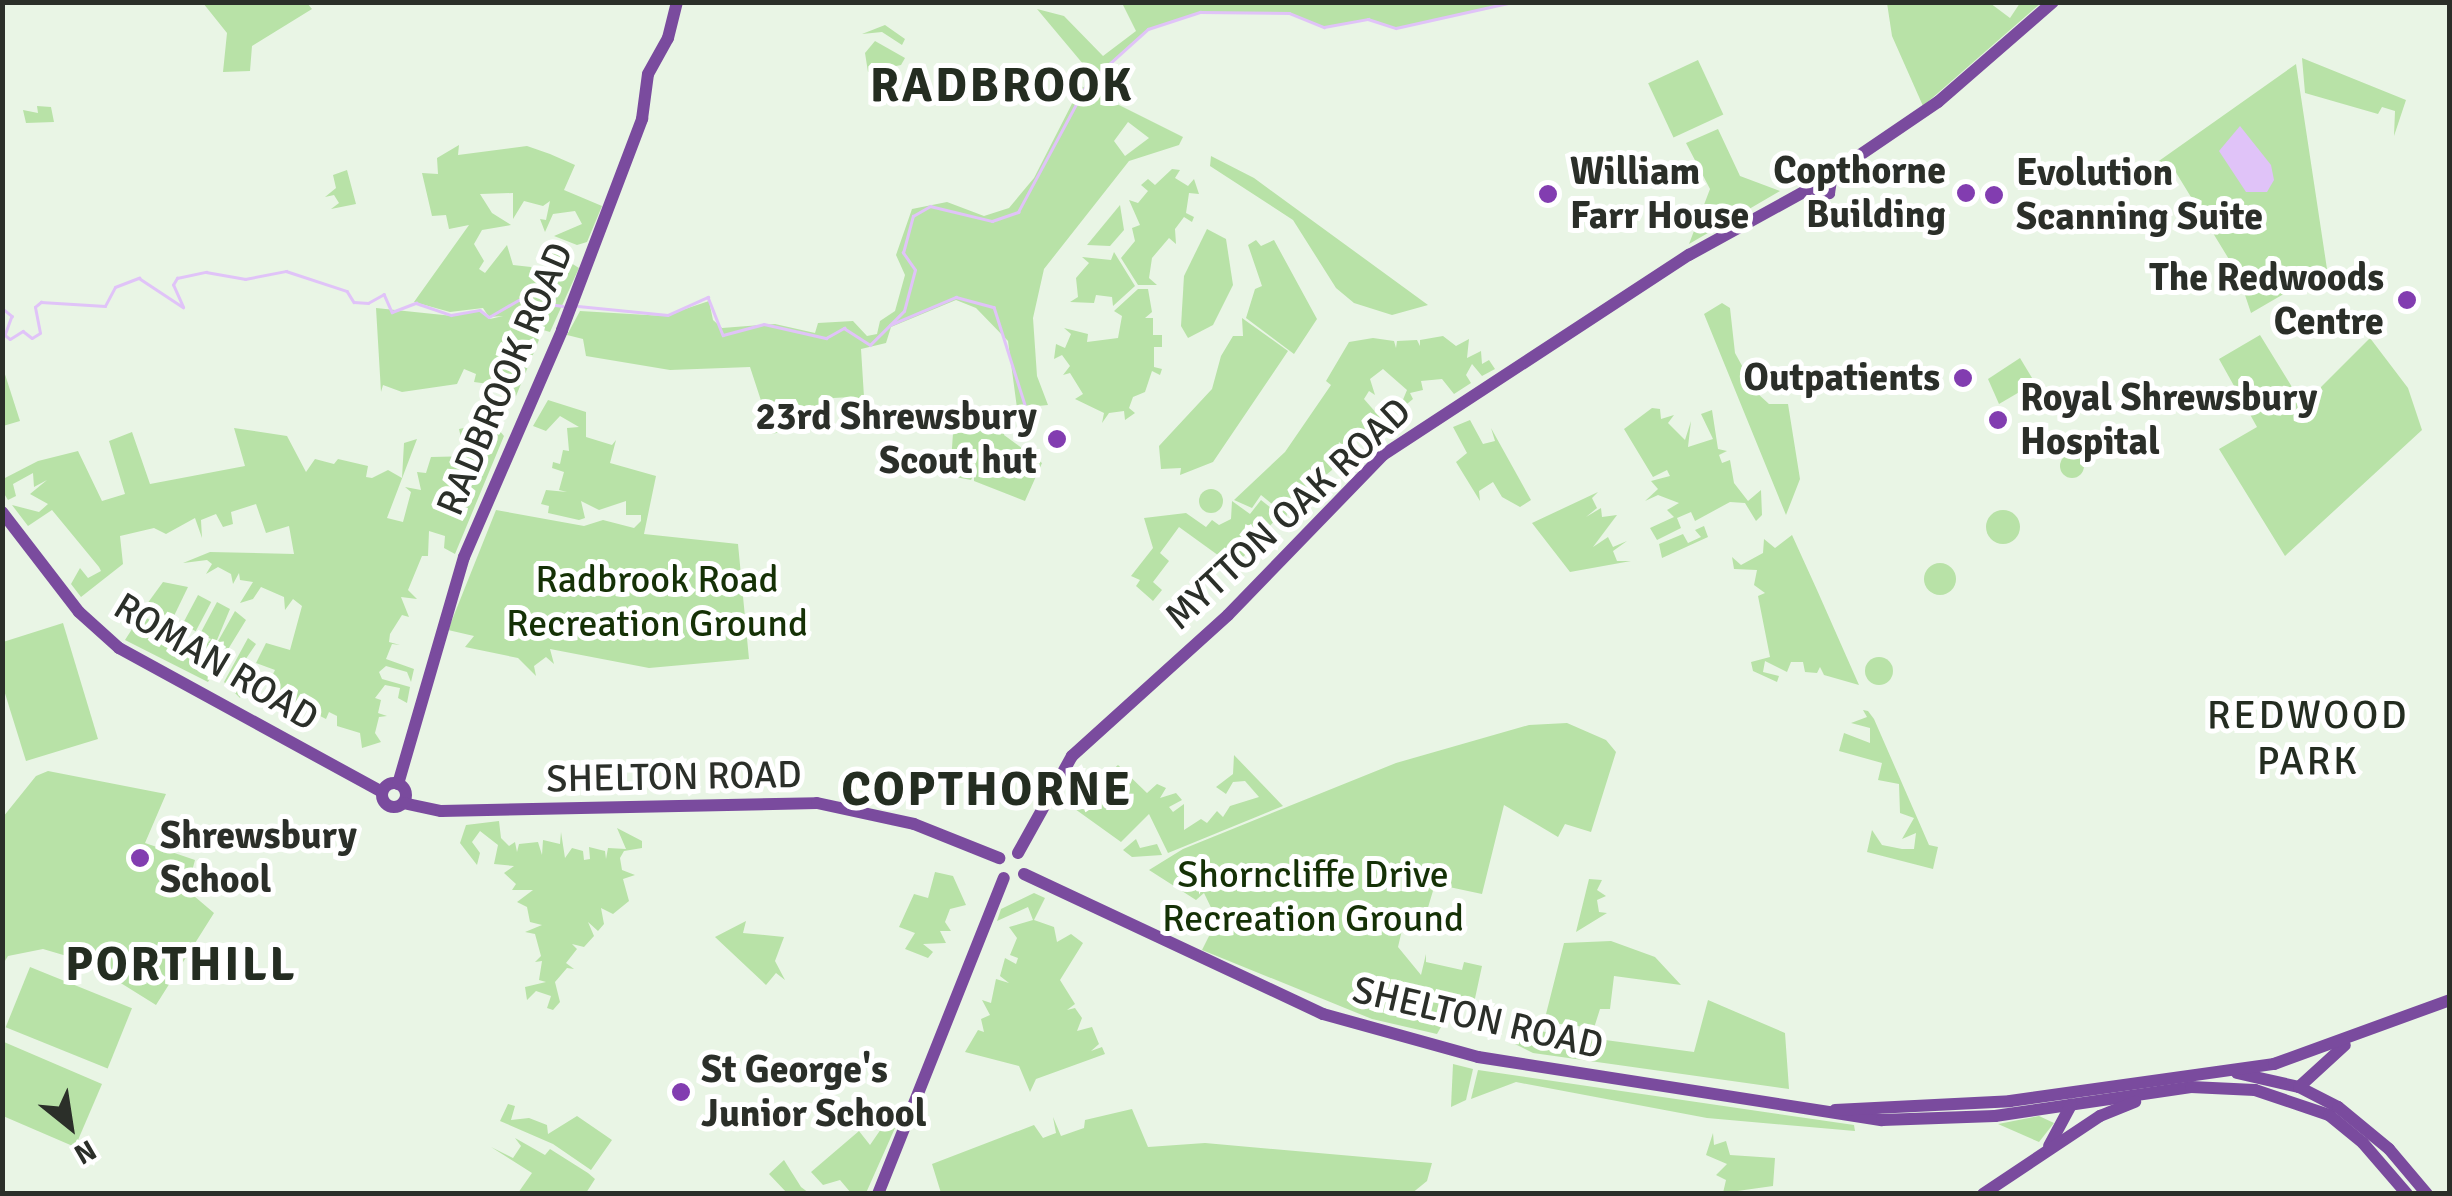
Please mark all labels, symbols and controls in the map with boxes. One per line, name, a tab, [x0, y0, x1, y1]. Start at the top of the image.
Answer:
district label: RADBROOK	[870, 57, 1134, 115]
place label: Copthorne Building	[1773, 148, 1946, 238]
place label: William Farr House	[1570, 149, 1749, 238]
place label: Evolution Scanning Suite	[2016, 150, 2263, 240]
marker: William Farr House	[1535, 181, 1561, 207]
marker: Copthorne Building	[1955, 182, 1977, 204]
marker: Evolution Scanning Suite	[1981, 182, 2007, 208]
street label: RADBROOK ROAD	[427, 236, 583, 522]
place label: The Redwoods Centre	[2149, 255, 2384, 344]
marker: The Redwoods Centre	[2394, 287, 2420, 313]
place label: Outpatients	[1744, 355, 1940, 401]
marker: Outpatients	[1950, 365, 1976, 391]
place label: Royal Shrewsbury Hospital	[2020, 375, 2317, 464]
street label: MYTTON OAK ROAD	[1156, 389, 1420, 639]
place label: 23rd Shrewsbury Scout hut	[755, 394, 1037, 484]
marker: Royal Shrewsbury Hospital	[1985, 407, 2011, 433]
marker: 23rd Shrewsbury Scout hut	[1046, 428, 1068, 450]
park label: Radbrook Road Recreation Ground	[506, 557, 808, 646]
street label: ROMAN ROAD	[106, 583, 326, 741]
district label: REDWOOD PARK	[2207, 691, 2409, 785]
street label: SHELTON ROAD	[546, 752, 802, 802]
district label: COPTHORNE	[841, 761, 1133, 819]
place label: Shrewsbury School	[160, 813, 357, 902]
marker: Shrewsbury School	[129, 847, 151, 869]
park label: Shorncliffe Drive Recreation Ground	[1162, 852, 1464, 942]
district label: PORTHILL	[65, 936, 297, 994]
street label: SHELTON ROAD	[1348, 967, 1608, 1069]
place label: St George's Junior School	[701, 1047, 927, 1136]
north arrow	[20, 1076, 120, 1176]
marker: St George's Junior School	[670, 1081, 692, 1103]
text: N	[68, 1132, 102, 1172]

